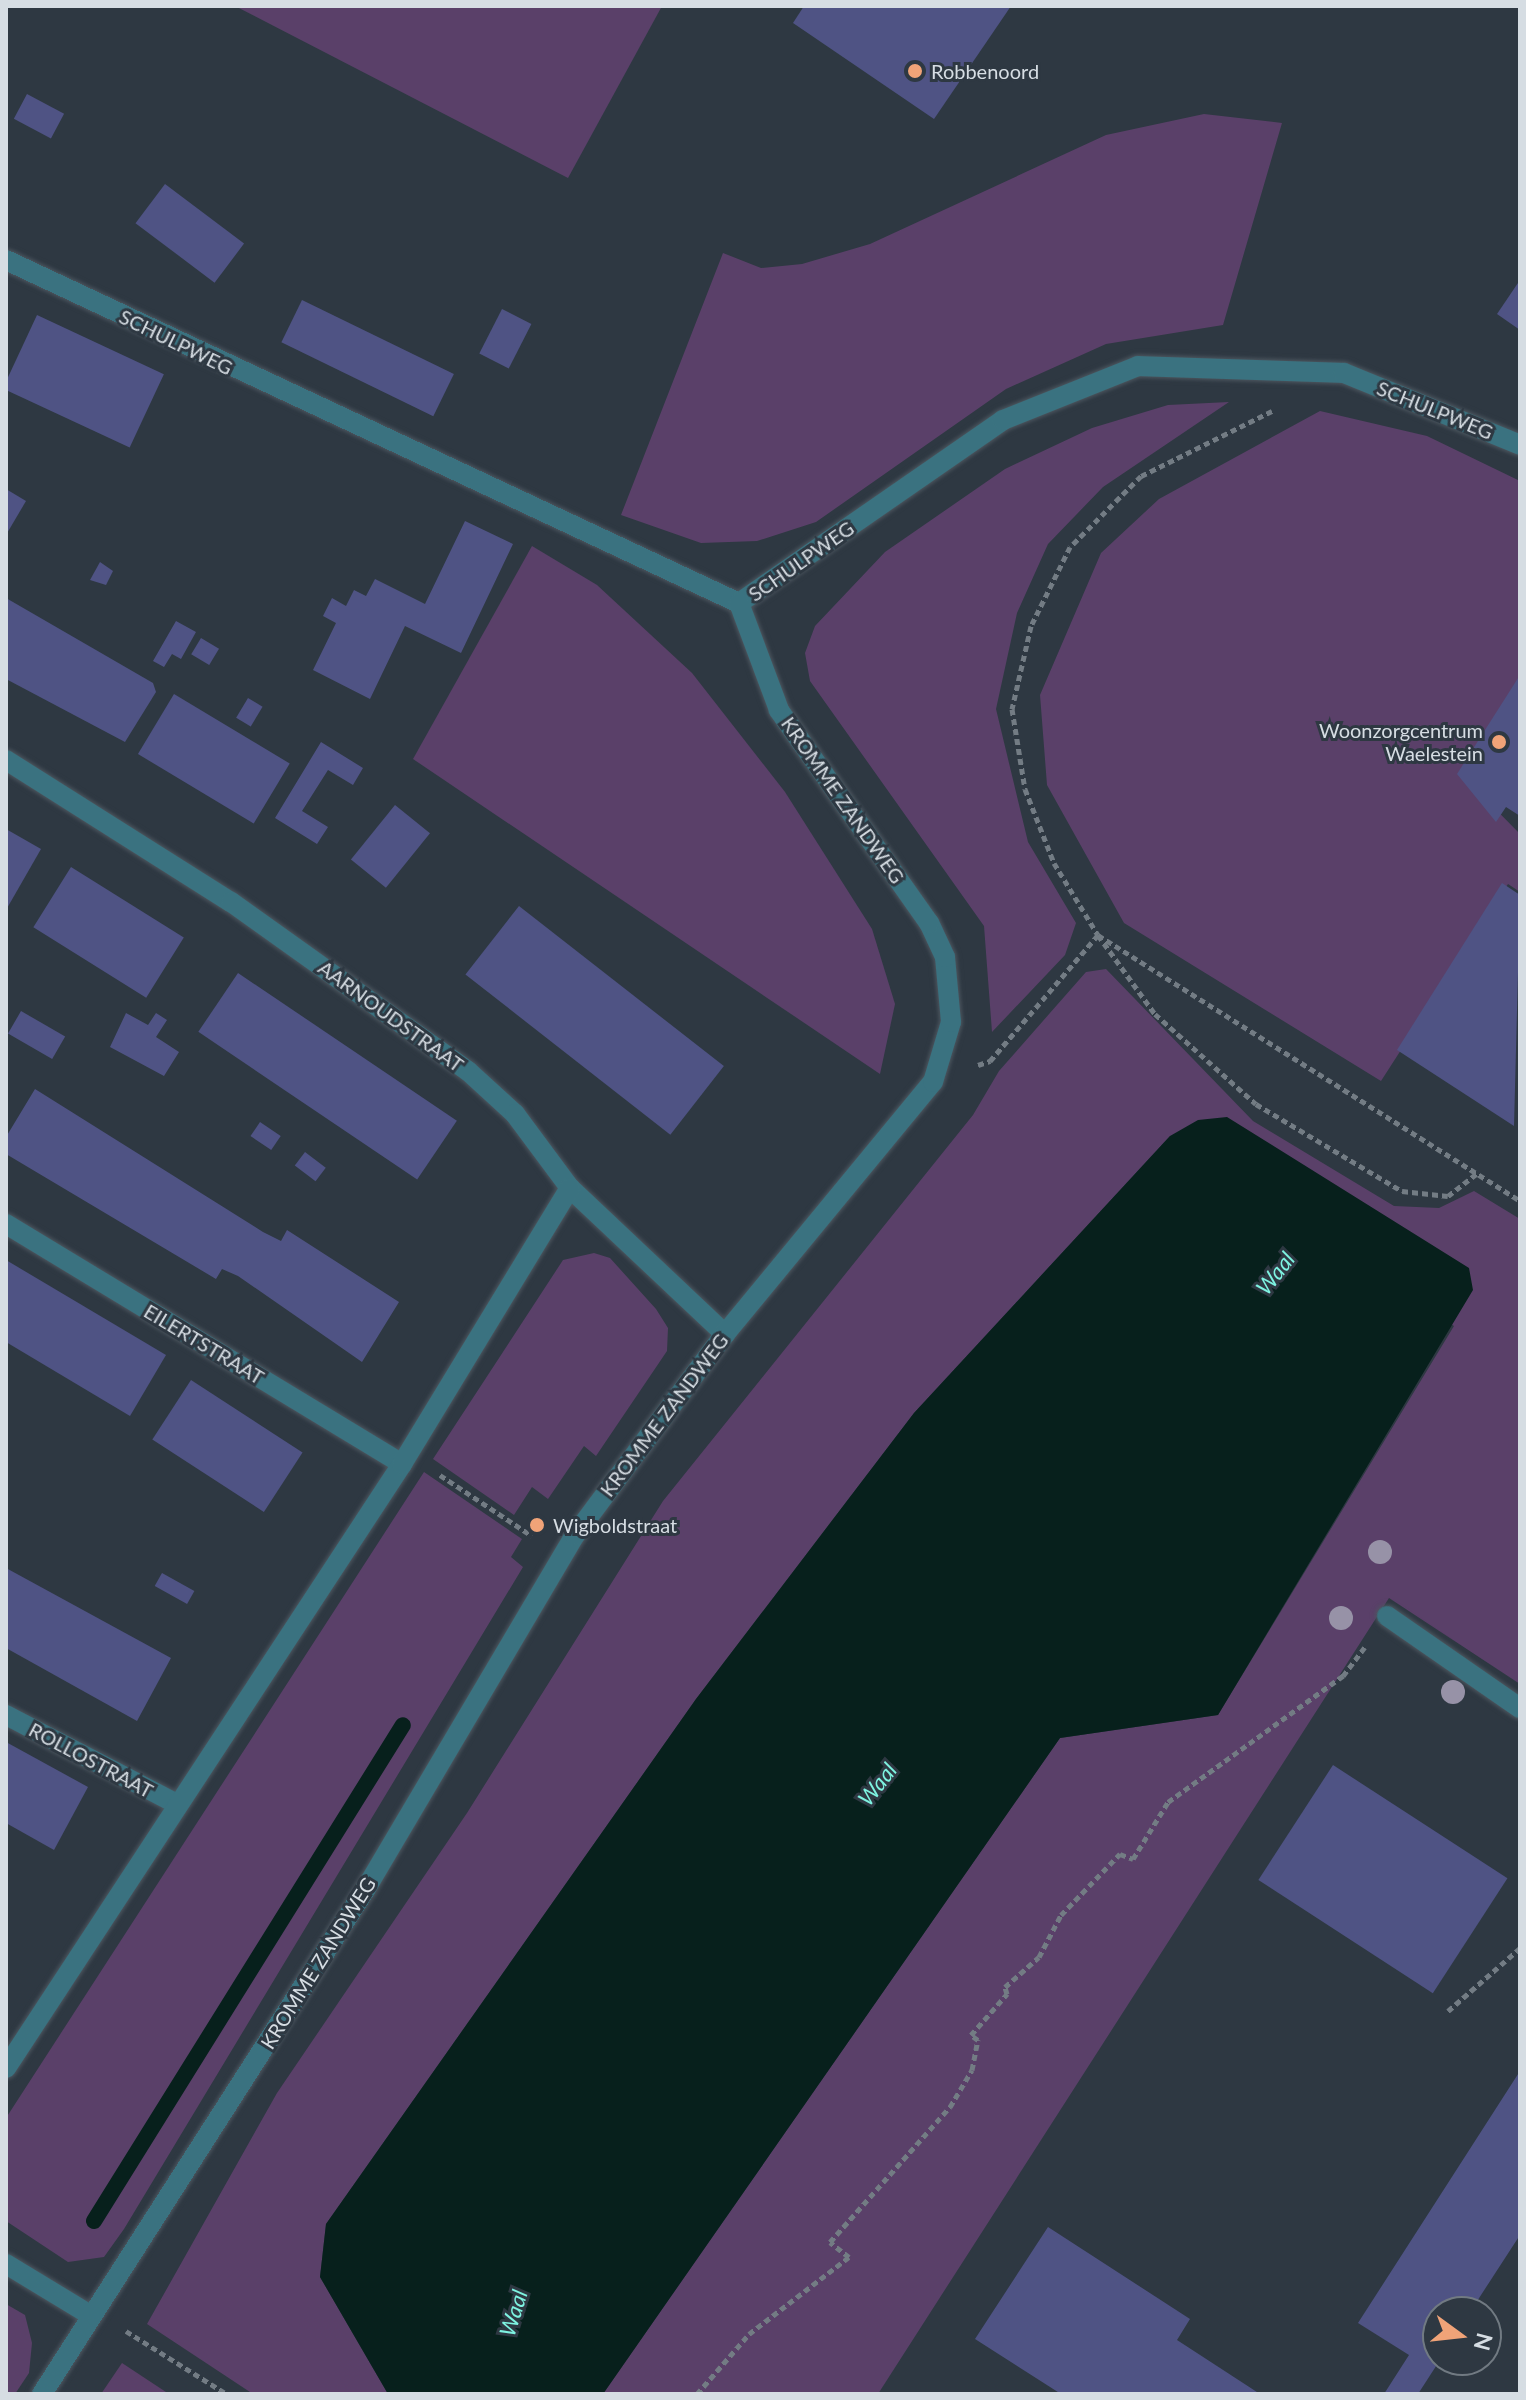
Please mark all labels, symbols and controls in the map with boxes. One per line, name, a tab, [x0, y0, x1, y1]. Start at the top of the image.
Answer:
place label: Robbenoord	[931, 59, 1039, 83]
marker: Robbenoord	[906, 62, 924, 80]
street label: SCHULPWEG	[115, 304, 237, 380]
street label: SCHULPWEG	[1373, 376, 1497, 444]
street label: SCHULPWEG	[744, 516, 858, 606]
street label: KROMME ZANDWEG	[776, 712, 910, 888]
place label: Woonzorgcentrum Waelestein	[1319, 718, 1483, 765]
marker: Woonzorgcentrum Waelestein	[1490, 733, 1508, 751]
street label: AARNOUDSTRAAT	[314, 955, 468, 1077]
water label: Waal	[1250, 1246, 1300, 1300]
street label: EILERTSTRAAT	[140, 1299, 268, 1389]
street label: KROMME ZANDWEG	[595, 1329, 733, 1501]
place label: Wigboldstraat	[553, 1513, 677, 1537]
marker: Wigboldstraat	[528, 1516, 546, 1534]
street label: ROLLOSTRAAT	[25, 1717, 157, 1803]
water label: Waal	[852, 1757, 902, 1811]
street label: KROMME ZANDWEG	[255, 1873, 381, 2053]
water label: Waal	[493, 2287, 533, 2339]
north arrow	[1422, 2296, 1502, 2376]
text: N	[1469, 2330, 1499, 2353]

